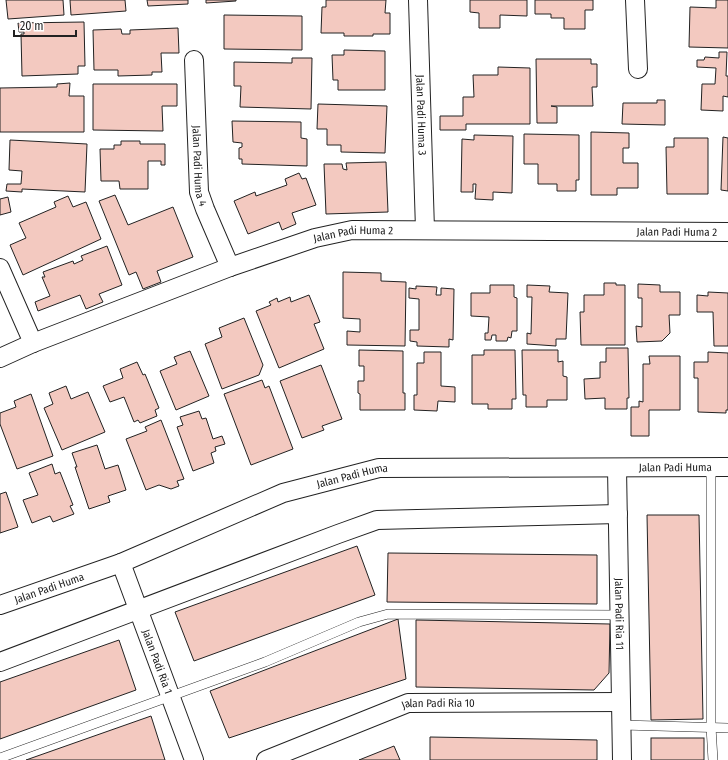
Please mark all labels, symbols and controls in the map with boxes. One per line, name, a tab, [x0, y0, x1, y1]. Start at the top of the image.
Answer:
scale bar	[14, 12, 76, 38]
text: 20 m	[20, 19, 44, 33]
street label: Jalan Padi Huma 3	[414, 74, 429, 155]
street label: Jalan Padi Huma 4	[190, 125, 210, 208]
street label: Jalan Padi Huma 2	[312, 223, 393, 245]
street label: Jalan Padi Huma 2	[637, 225, 717, 238]
street label: Jalan Padi Huma	[315, 461, 388, 490]
street label: Jalan Padi Huma	[639, 461, 712, 474]
street label: Jalan Padi Huma	[12, 570, 86, 606]
street label: Jalan Padi Ria 11	[612, 578, 627, 650]
street label: Jalan Padi Ria 1	[140, 627, 175, 696]
street label: Jalan Padi Ria 10	[399, 696, 475, 712]

